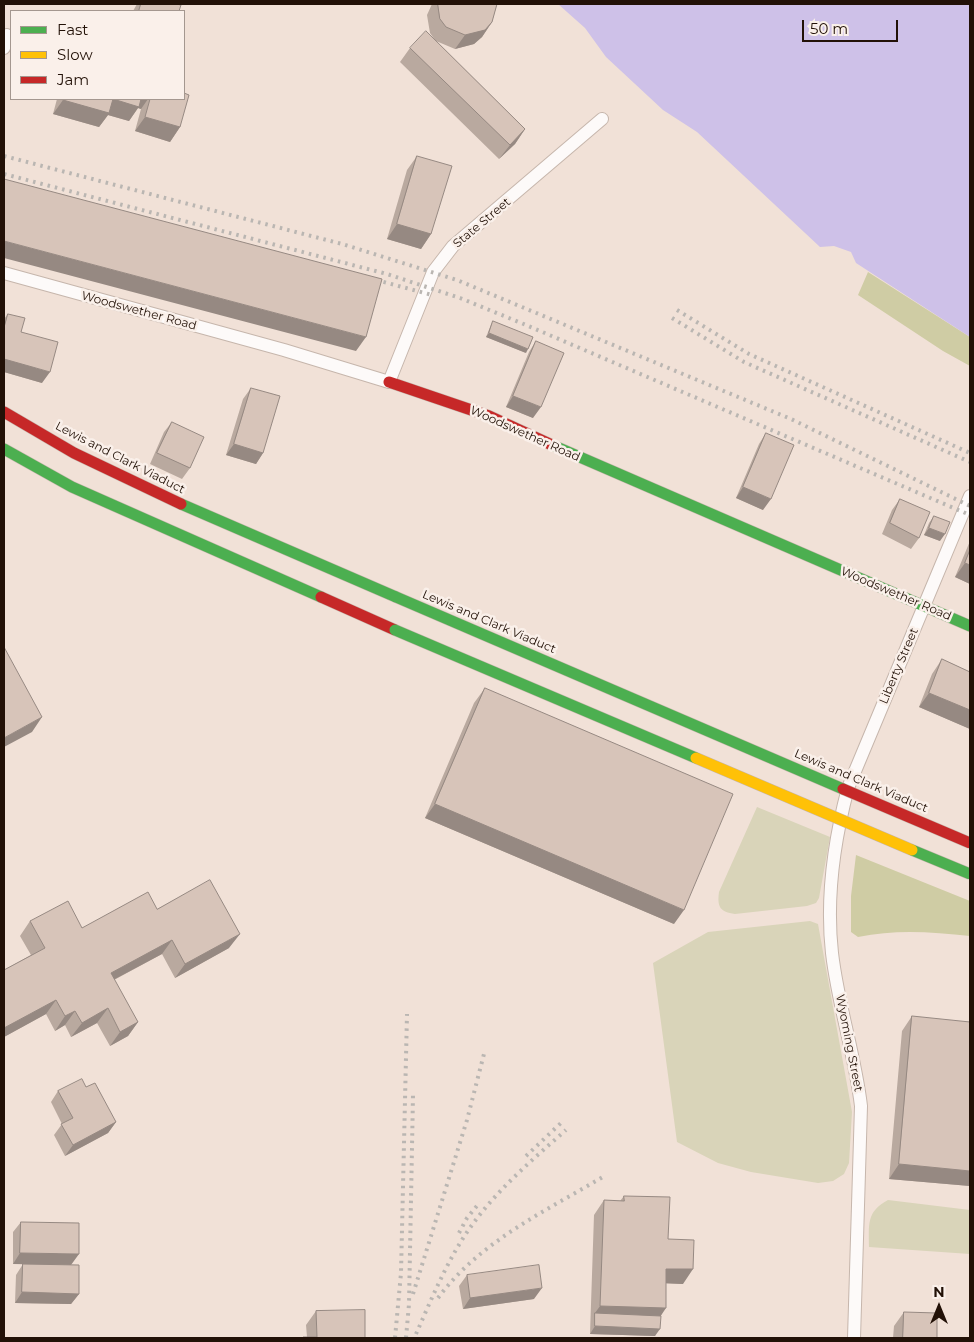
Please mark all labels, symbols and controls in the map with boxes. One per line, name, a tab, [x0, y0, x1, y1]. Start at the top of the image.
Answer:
legend	[10, 10, 185, 100]
scale bar	[804, 10, 900, 42]
text: 50 m	[810, 19, 848, 38]
text: Fast	[57, 20, 88, 39]
text: Slow	[57, 45, 93, 64]
text: Jam	[57, 70, 89, 89]
street label: State Street	[450, 195, 514, 251]
street label: Woodswether Road	[80, 289, 198, 333]
street label: Woodswether Road	[468, 403, 582, 465]
street label: Lewis and Clark Viaduct	[53, 419, 187, 497]
street label: Woodswether Road	[839, 564, 953, 624]
street label: Lewis and Clark Viaduct	[420, 587, 558, 657]
street label: Liberty Street	[877, 626, 921, 706]
street label: Lewis and Clark Viaduct	[792, 746, 930, 816]
street label: Wyoming Street	[832, 993, 866, 1093]
north arrow	[914, 1282, 964, 1332]
text: N	[933, 1283, 945, 1301]

